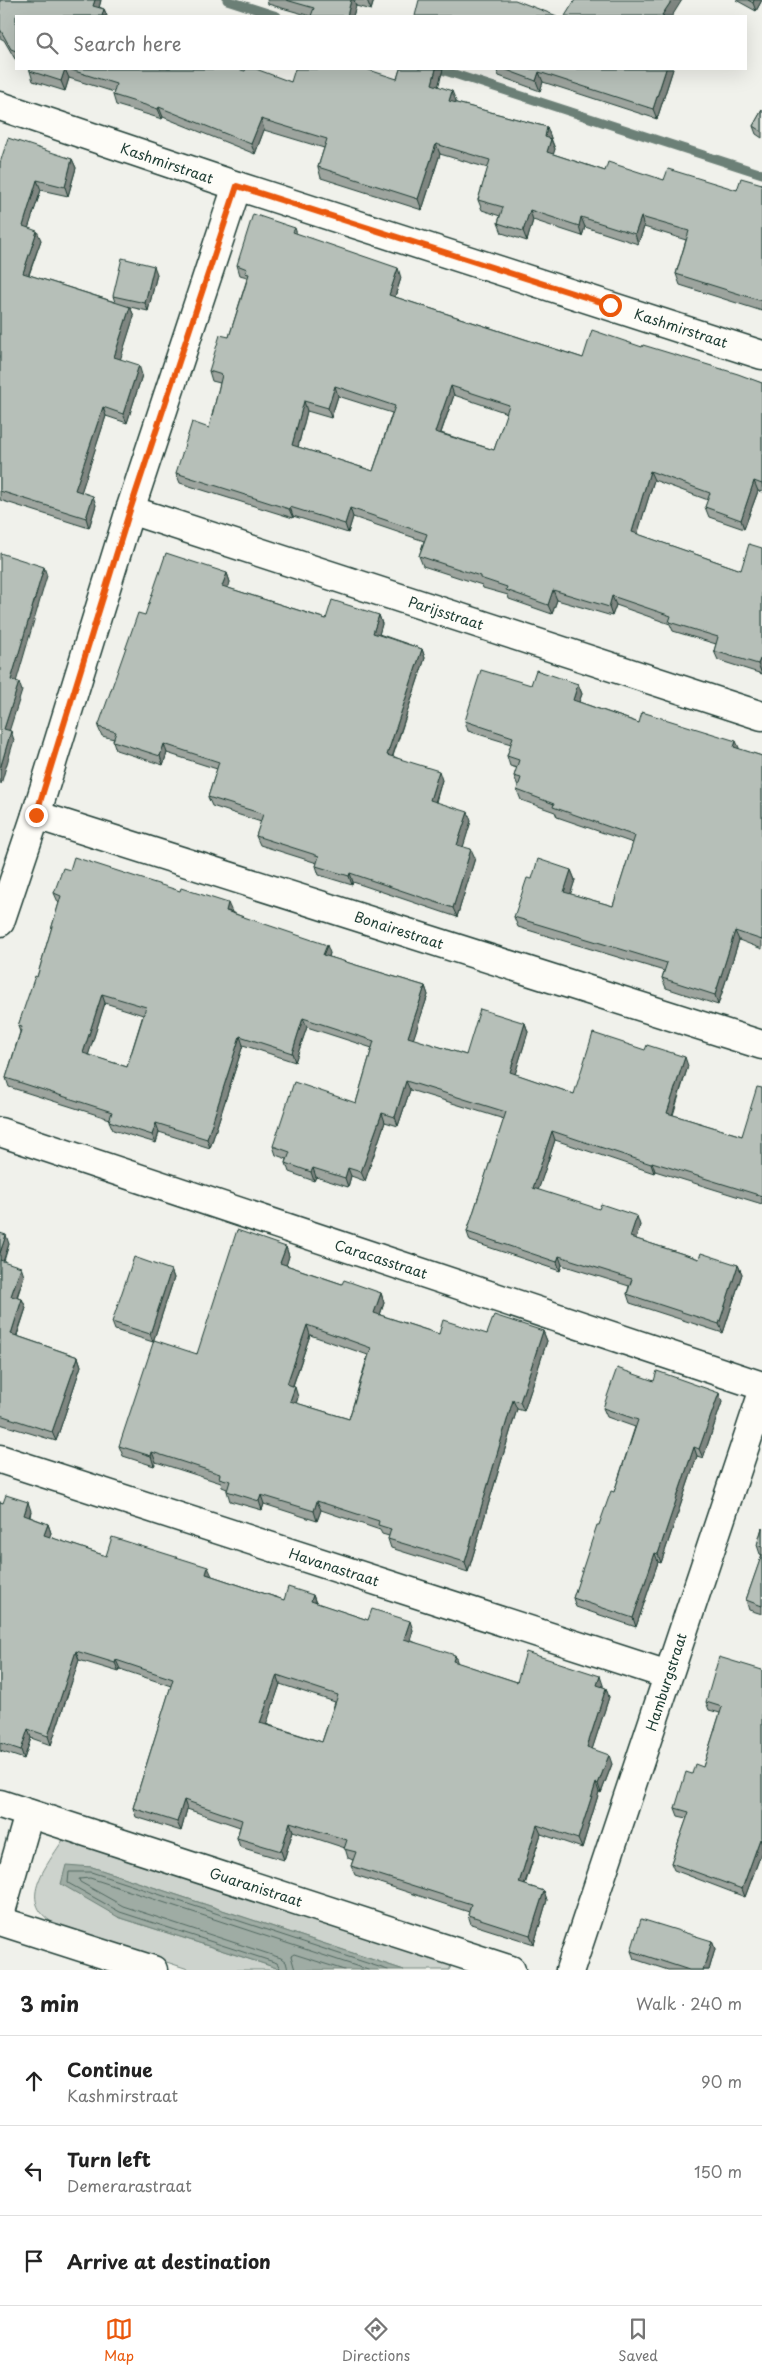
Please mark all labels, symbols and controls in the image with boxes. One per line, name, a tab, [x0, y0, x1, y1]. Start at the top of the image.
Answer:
search box	[15, 15, 747, 70]
icon: search	[33, 29, 61, 57]
text: Search here	[73, 29, 182, 57]
street label: Kashmirstraat	[118, 137, 217, 189]
route start	[599, 294, 622, 317]
street label: Kashmirstraat	[632, 303, 731, 353]
street label: Parijsstraat	[406, 591, 487, 635]
route end	[25, 804, 48, 827]
street label: Bonairestraat	[352, 906, 447, 954]
street label: Caracasstraat	[332, 1234, 430, 1284]
street label: Havanastraat	[286, 1543, 382, 1592]
street label: Hamburgstraat	[640, 1630, 692, 1734]
street label: Guaranistraat	[207, 1862, 305, 1912]
text: 3 min	[20, 1987, 79, 2019]
text: Walk · 240 m	[636, 1991, 742, 2015]
text: Continue	[67, 2055, 153, 2083]
icon: ahead	[20, 2067, 48, 2095]
text: 90 m	[701, 2069, 742, 2093]
text: Kashmirstraat	[67, 2083, 178, 2107]
text: Turn left	[67, 2145, 151, 2173]
icon: left	[20, 2157, 48, 2185]
text: 150 m	[694, 2159, 742, 2183]
text: Demerarastraat	[67, 2173, 192, 2197]
icon: arrive	[20, 2247, 48, 2275]
text: Arrive at destination	[67, 2247, 271, 2275]
tab: Map	[104, 2315, 134, 2366]
tab: Directions	[342, 2315, 410, 2366]
tab: Saved	[618, 2315, 658, 2366]

